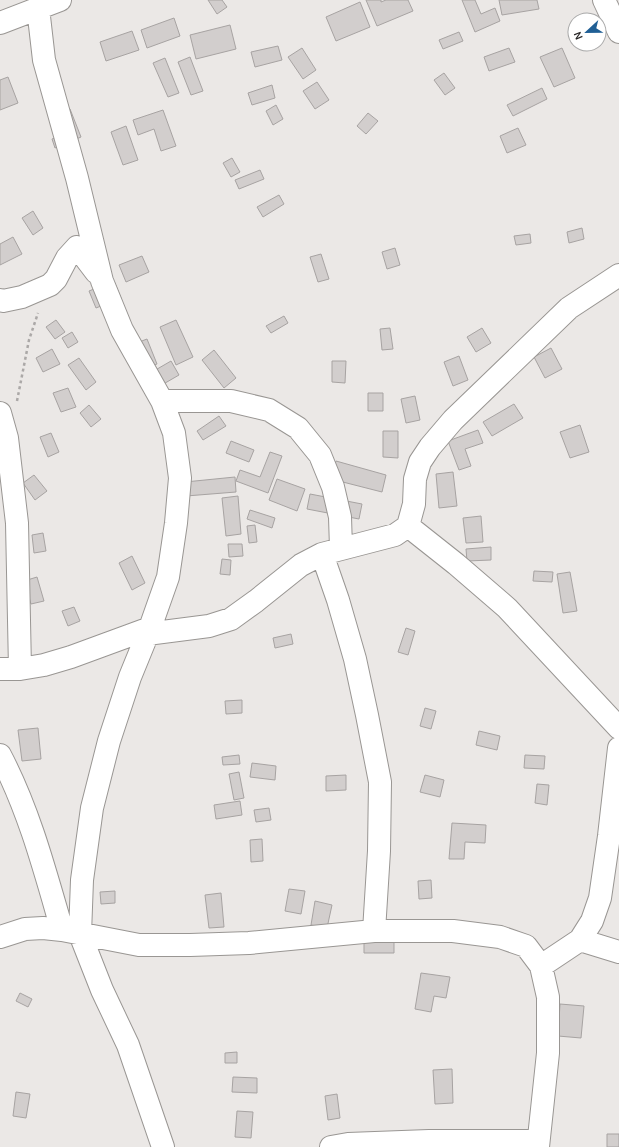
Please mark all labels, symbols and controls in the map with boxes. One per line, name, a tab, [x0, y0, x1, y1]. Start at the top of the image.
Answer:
north arrow	[567, 12, 607, 52]
text: N	[571, 29, 586, 42]

